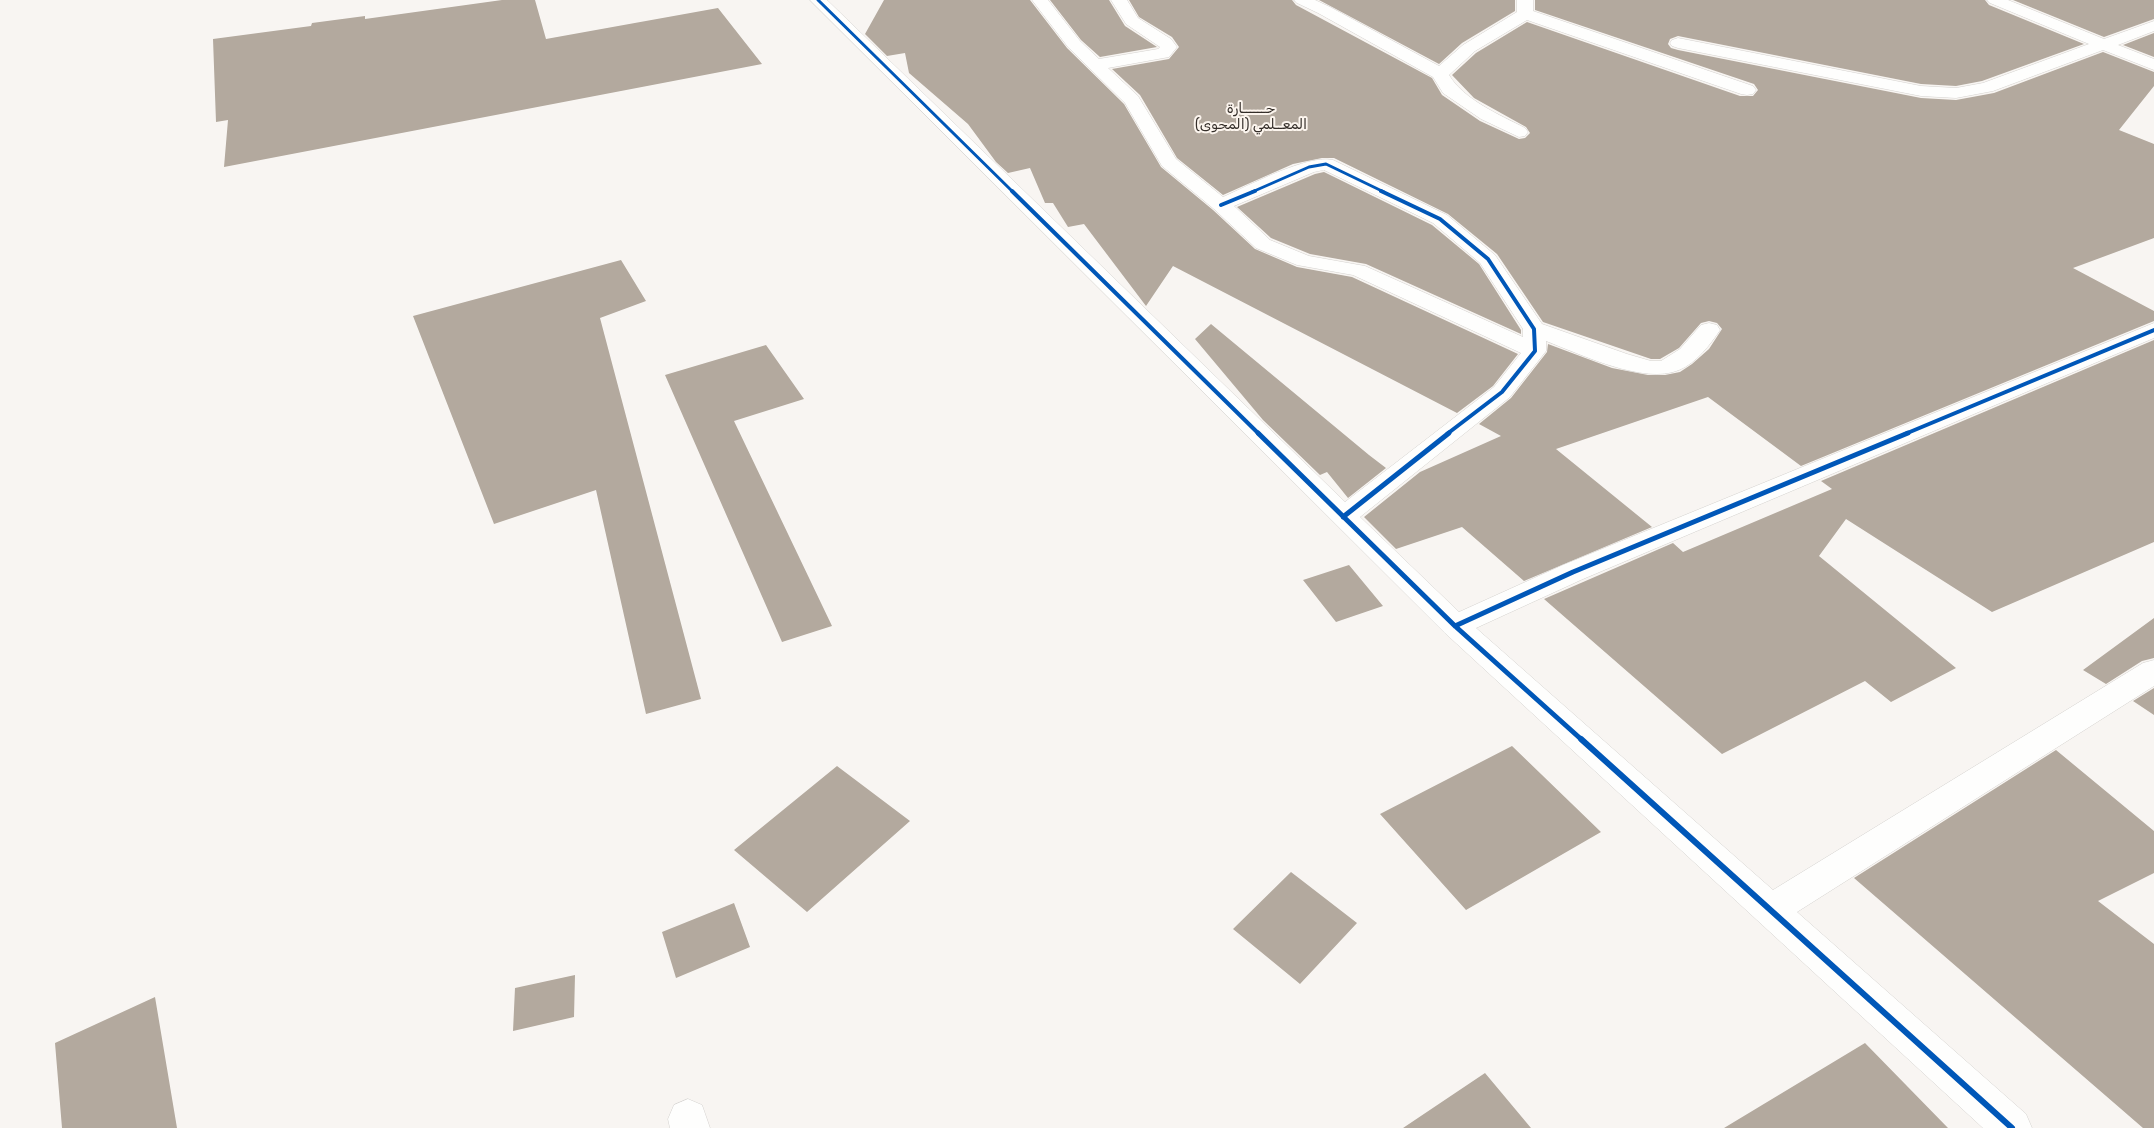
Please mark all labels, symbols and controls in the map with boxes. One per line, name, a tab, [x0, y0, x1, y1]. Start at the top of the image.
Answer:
district label: حــــــارة المعــلمي (المحوى)	[1195, 101, 1307, 134]

